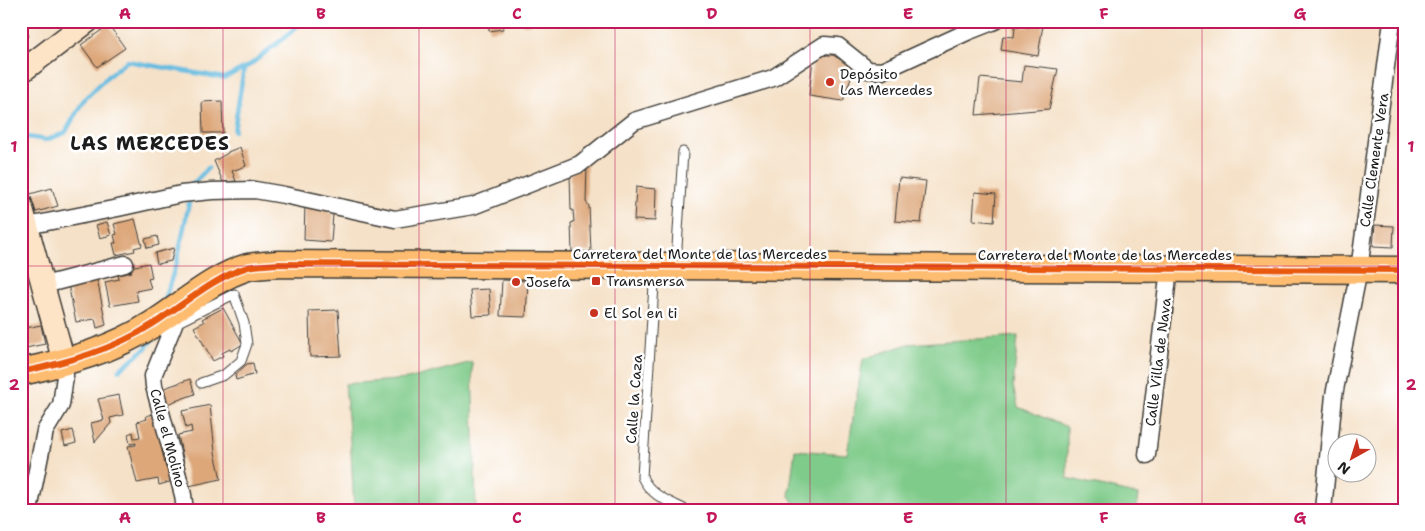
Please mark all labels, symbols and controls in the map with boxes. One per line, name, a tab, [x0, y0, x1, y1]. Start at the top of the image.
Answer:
text: A	[119, 3, 131, 24]
text: B	[316, 3, 326, 24]
text: C	[512, 3, 522, 24]
text: D	[706, 3, 718, 24]
text: E	[903, 3, 913, 24]
text: F	[1099, 3, 1109, 24]
text: G	[1294, 3, 1307, 24]
place label: Depósito Las Mercedes	[840, 65, 933, 99]
marker: Depósito Las Mercedes	[824, 76, 836, 88]
street label: Calle Clemente Vera	[1356, 91, 1392, 228]
district label: LAS MERCEDES	[70, 131, 230, 156]
text: 1	[10, 136, 18, 157]
text: 1	[1407, 136, 1415, 157]
street label: Carretera del Monte de las Mercedes	[573, 245, 827, 263]
street label: Carretera del Monte de las Mercedes	[978, 246, 1232, 264]
place label: Transmersa	[606, 272, 684, 290]
place label: Josefa	[526, 273, 570, 291]
marker: Transmersa	[590, 275, 602, 287]
marker: Josefa	[510, 276, 522, 288]
street label: Calle Villa de Nava	[1141, 296, 1175, 427]
place label: El Sol en ti	[604, 304, 678, 322]
marker: El Sol en ti	[588, 307, 600, 319]
street label: Calle la Caza	[622, 353, 646, 444]
text: 2	[8, 374, 20, 395]
text: 2	[1405, 374, 1417, 395]
street label: Calle el Molino	[146, 387, 190, 489]
north arrow	[1328, 434, 1378, 484]
text: N	[1334, 458, 1354, 479]
text: A	[119, 507, 131, 528]
text: B	[316, 507, 326, 528]
text: C	[512, 507, 522, 528]
text: D	[706, 507, 718, 528]
text: E	[903, 507, 913, 528]
text: F	[1099, 507, 1109, 528]
text: G	[1294, 507, 1307, 528]

